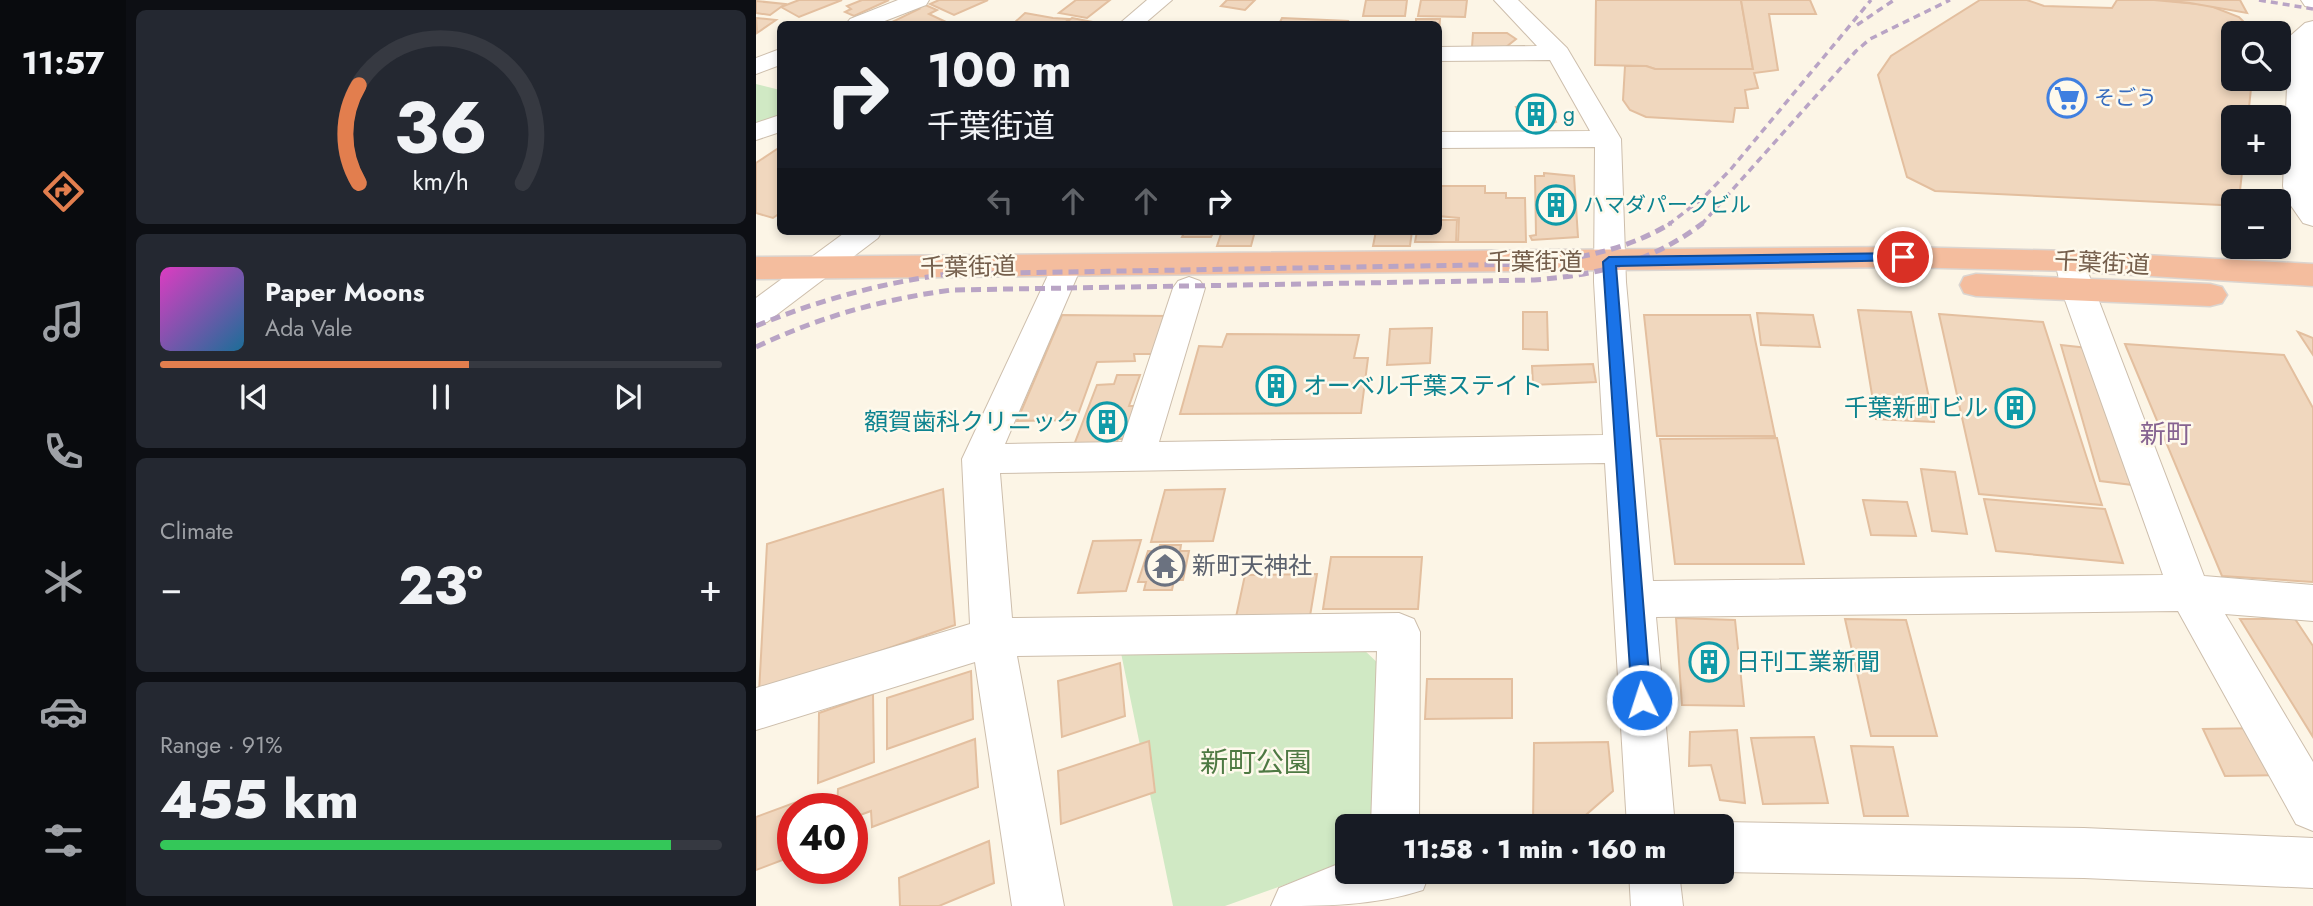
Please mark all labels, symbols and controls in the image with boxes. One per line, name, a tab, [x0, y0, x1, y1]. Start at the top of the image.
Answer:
map controls	[2221, 21, 2291, 259]
button: search	[2221, 21, 2291, 91]
text: 100 m	[927, 35, 1072, 105]
text: 11:57	[22, 40, 104, 86]
icon: right	[812, 49, 903, 140]
text: 36	[394, 75, 488, 180]
supermarket icon: そごう	[2046, 77, 2088, 119]
place label: そごう	[2094, 83, 2157, 113]
building icon: g	[1515, 93, 1557, 135]
place label: g	[1563, 99, 1575, 129]
text: 千葉街道	[927, 103, 1055, 149]
button: +	[2221, 105, 2291, 175]
text: km/h	[413, 163, 469, 199]
icon: directions	[39, 167, 88, 216]
icon: left	[981, 182, 1019, 220]
icon: ahead	[1054, 182, 1092, 220]
icon: ahead	[1127, 182, 1165, 220]
icon: right	[1200, 182, 1238, 220]
building icon: ハマダパークビル	[1535, 184, 1577, 226]
button: −	[2221, 189, 2291, 259]
place label: ハマダパークビル	[1583, 190, 1751, 220]
pin	[1873, 227, 1933, 287]
icon: arrive	[1884, 238, 1922, 276]
street label: 千葉街道	[2053, 243, 2151, 282]
street label: 千葉街道	[1487, 244, 1583, 279]
street label: 千葉街道	[920, 248, 1016, 285]
text: Paper Moons	[265, 273, 425, 311]
icon: music	[39, 297, 88, 346]
text: Ada Vale	[265, 311, 352, 345]
building icon: オーベル千葉ステイト	[1255, 365, 1297, 407]
place label: オーベル千葉ステイト	[1303, 368, 1543, 403]
icon: previous	[235, 378, 273, 416]
icon: pause	[422, 378, 460, 416]
icon: next	[609, 378, 647, 416]
building icon: 千葉新町ビル	[1994, 387, 2036, 429]
place label: 千葉新町ビル	[1844, 390, 1988, 425]
building icon: 額賀歯科クリニック	[1086, 401, 1128, 443]
place label: 額賀歯科クリニック	[864, 404, 1080, 439]
district label: 新町	[2140, 415, 2192, 453]
icon: phone	[39, 427, 88, 476]
text: Climate	[160, 514, 233, 548]
temple icon: 新町天神社	[1144, 545, 1186, 587]
text: 23°	[398, 548, 483, 624]
place label: 新町天神社	[1192, 548, 1312, 583]
icon: climate	[39, 557, 88, 606]
text: −	[160, 560, 182, 615]
text: +	[699, 560, 722, 615]
building icon: 日刊工業新聞	[1688, 641, 1730, 683]
place label: 日刊工業新聞	[1736, 644, 1880, 679]
position arrow	[1605, 663, 1679, 737]
icon: car	[39, 687, 88, 736]
text: Range · 91%	[160, 728, 283, 762]
park label: 新町公園	[1200, 742, 1312, 783]
text: 455 km	[160, 762, 359, 838]
speed limit sign: 40	[777, 793, 868, 884]
icon: filters	[39, 816, 88, 865]
text: 11:58 · 1 min · 160 m	[1403, 830, 1666, 868]

